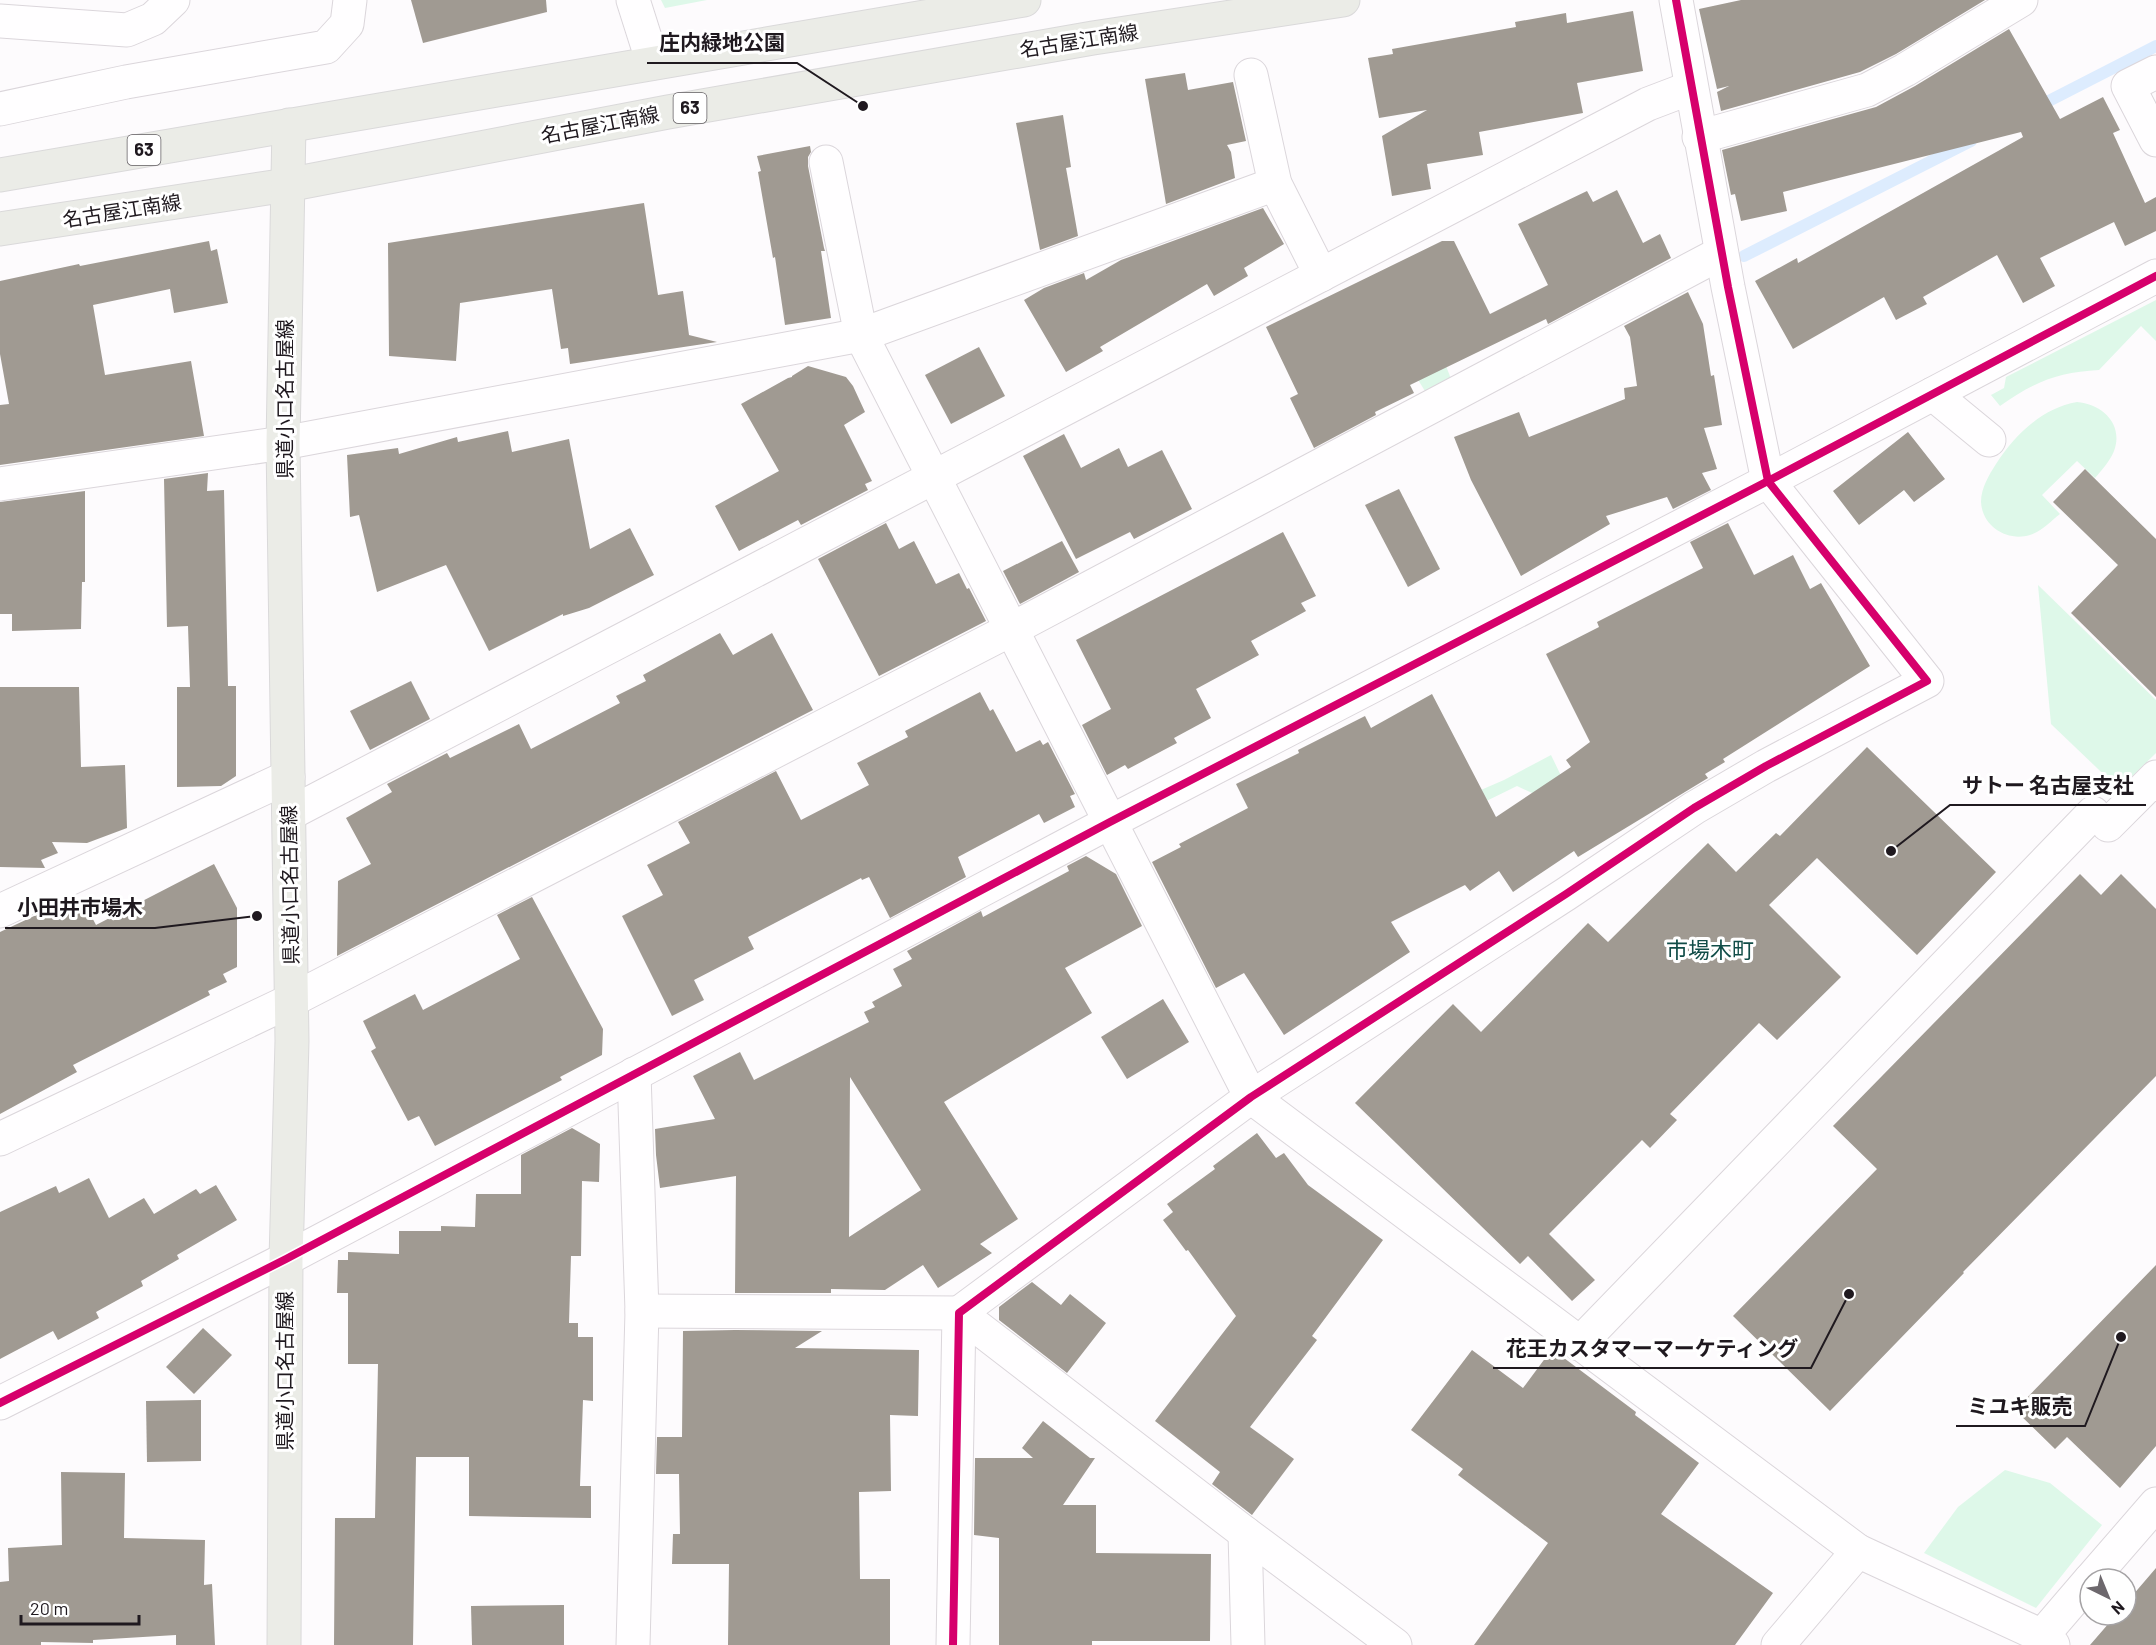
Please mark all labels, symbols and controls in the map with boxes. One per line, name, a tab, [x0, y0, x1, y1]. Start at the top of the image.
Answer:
street label: 名古屋江南線	[1018, 19, 1140, 61]
callout: 庄内緑地公園	[647, 24, 797, 63]
text: 庄内緑地公園	[659, 29, 785, 54]
road number: 63	[674, 93, 706, 123]
street label: 名古屋江南線	[539, 101, 661, 147]
road number: 63	[128, 135, 160, 165]
street label: 名古屋江南線	[61, 189, 183, 231]
street label: 県道小口名古屋線	[272, 319, 296, 479]
callout: サトー 名古屋支社	[1950, 766, 2146, 805]
text: サトー 名古屋支社	[1962, 772, 2134, 797]
street label: 県道小口名古屋線	[276, 805, 302, 965]
callout: 小田井市場木	[5, 889, 155, 928]
text: 小田井市場木	[17, 894, 143, 919]
district label: 市場木町	[1666, 936, 1754, 962]
street label: 県道小口名古屋線	[272, 1291, 296, 1451]
callout: 花王カスタマーマーケティング	[1493, 1329, 1811, 1368]
text: 花王カスタマーマーケティング	[1506, 1335, 1798, 1360]
callout: ミユキ販売	[1956, 1387, 2085, 1426]
text: ミユキ販売	[1968, 1393, 2073, 1418]
north arrow	[2078, 1567, 2138, 1627]
scale bar	[21, 1588, 140, 1626]
text: 20 m	[30, 1597, 68, 1619]
text: N	[2108, 1598, 2129, 1619]

